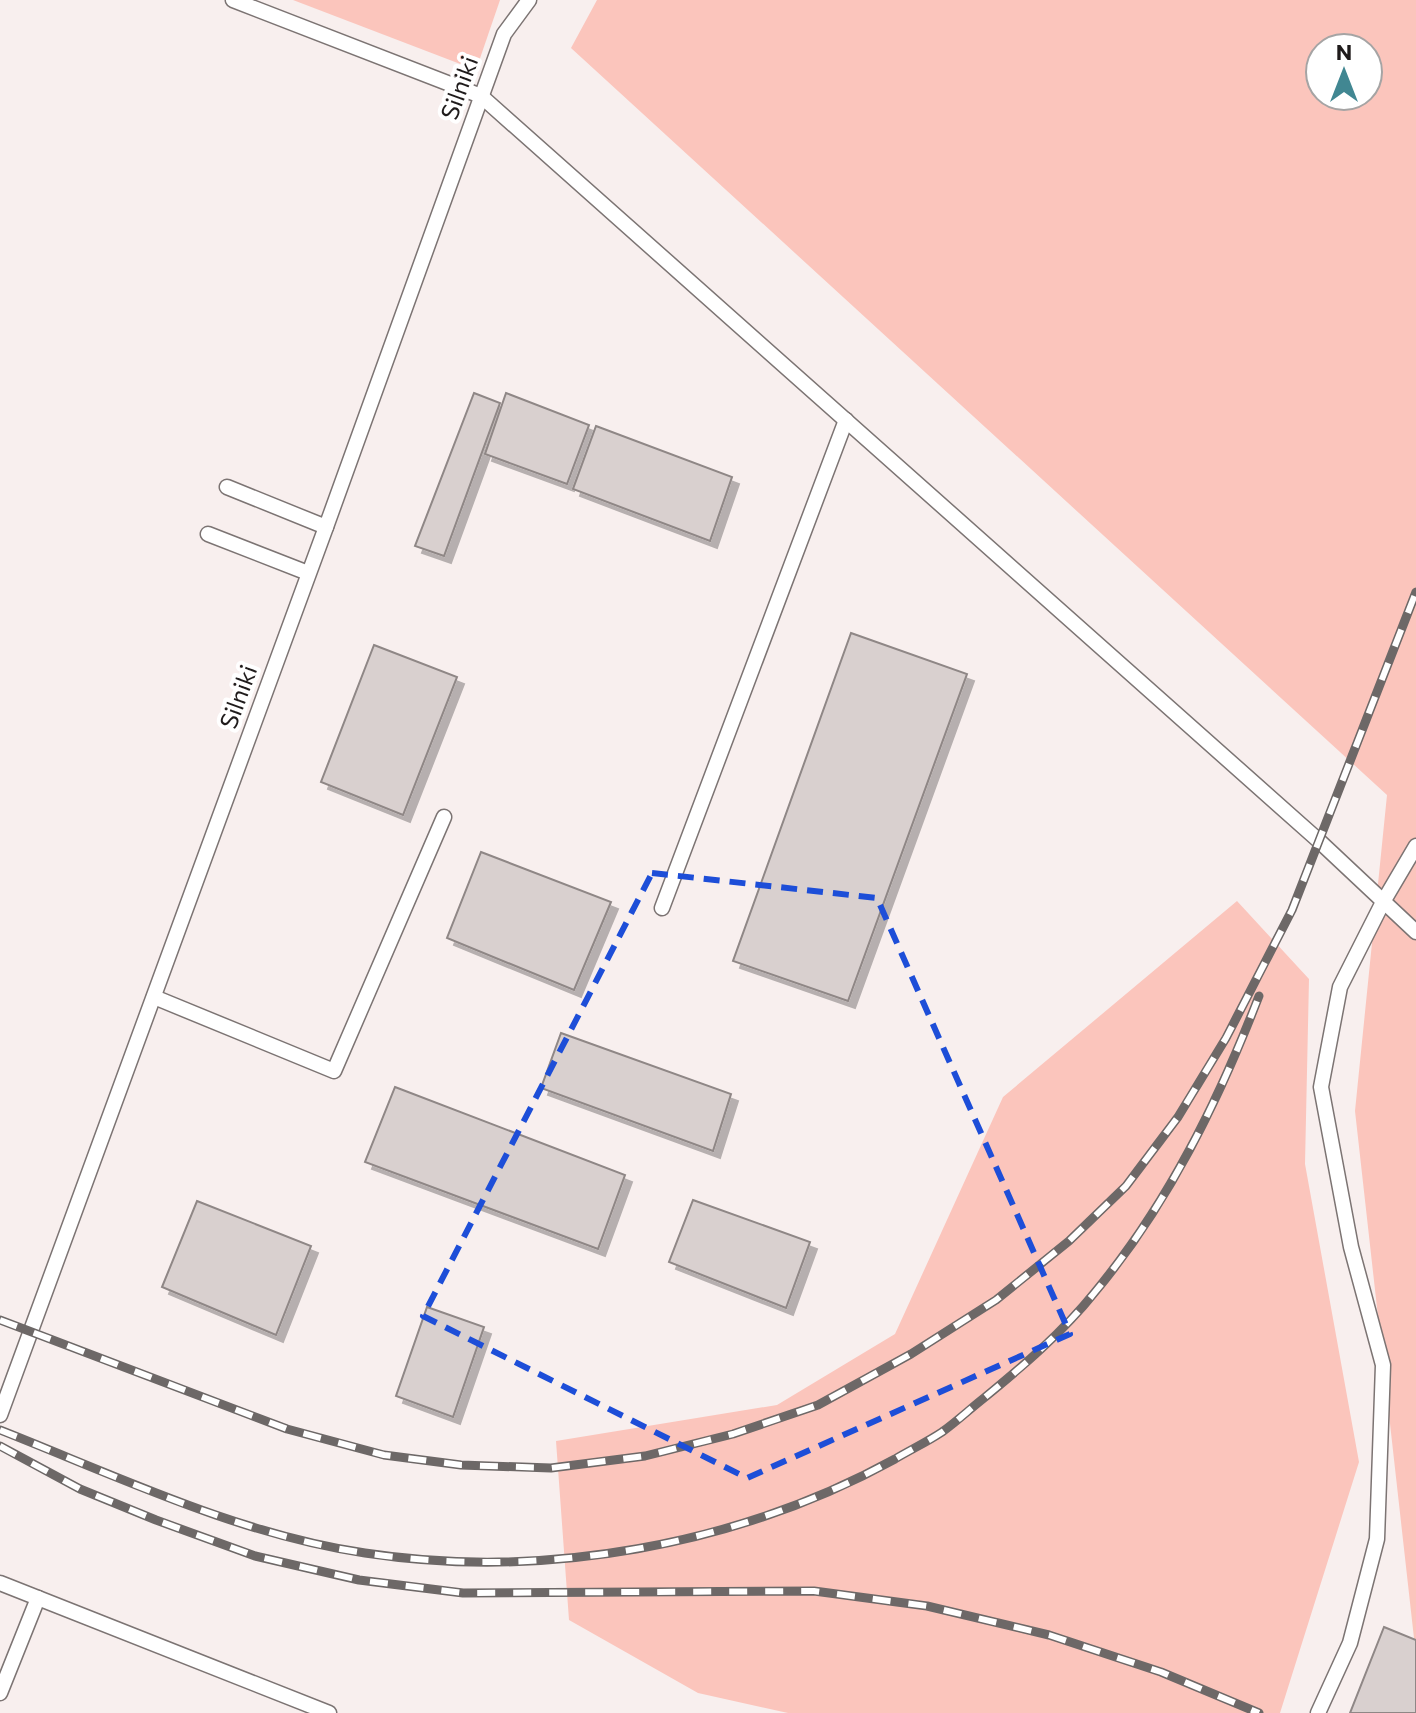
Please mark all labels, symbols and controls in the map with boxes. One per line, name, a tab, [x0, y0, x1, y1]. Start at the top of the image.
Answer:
north arrow	[1304, 32, 1384, 112]
text: N	[1336, 38, 1352, 65]
street label: Silniki	[434, 52, 483, 123]
street label: Silniki	[213, 661, 262, 732]

